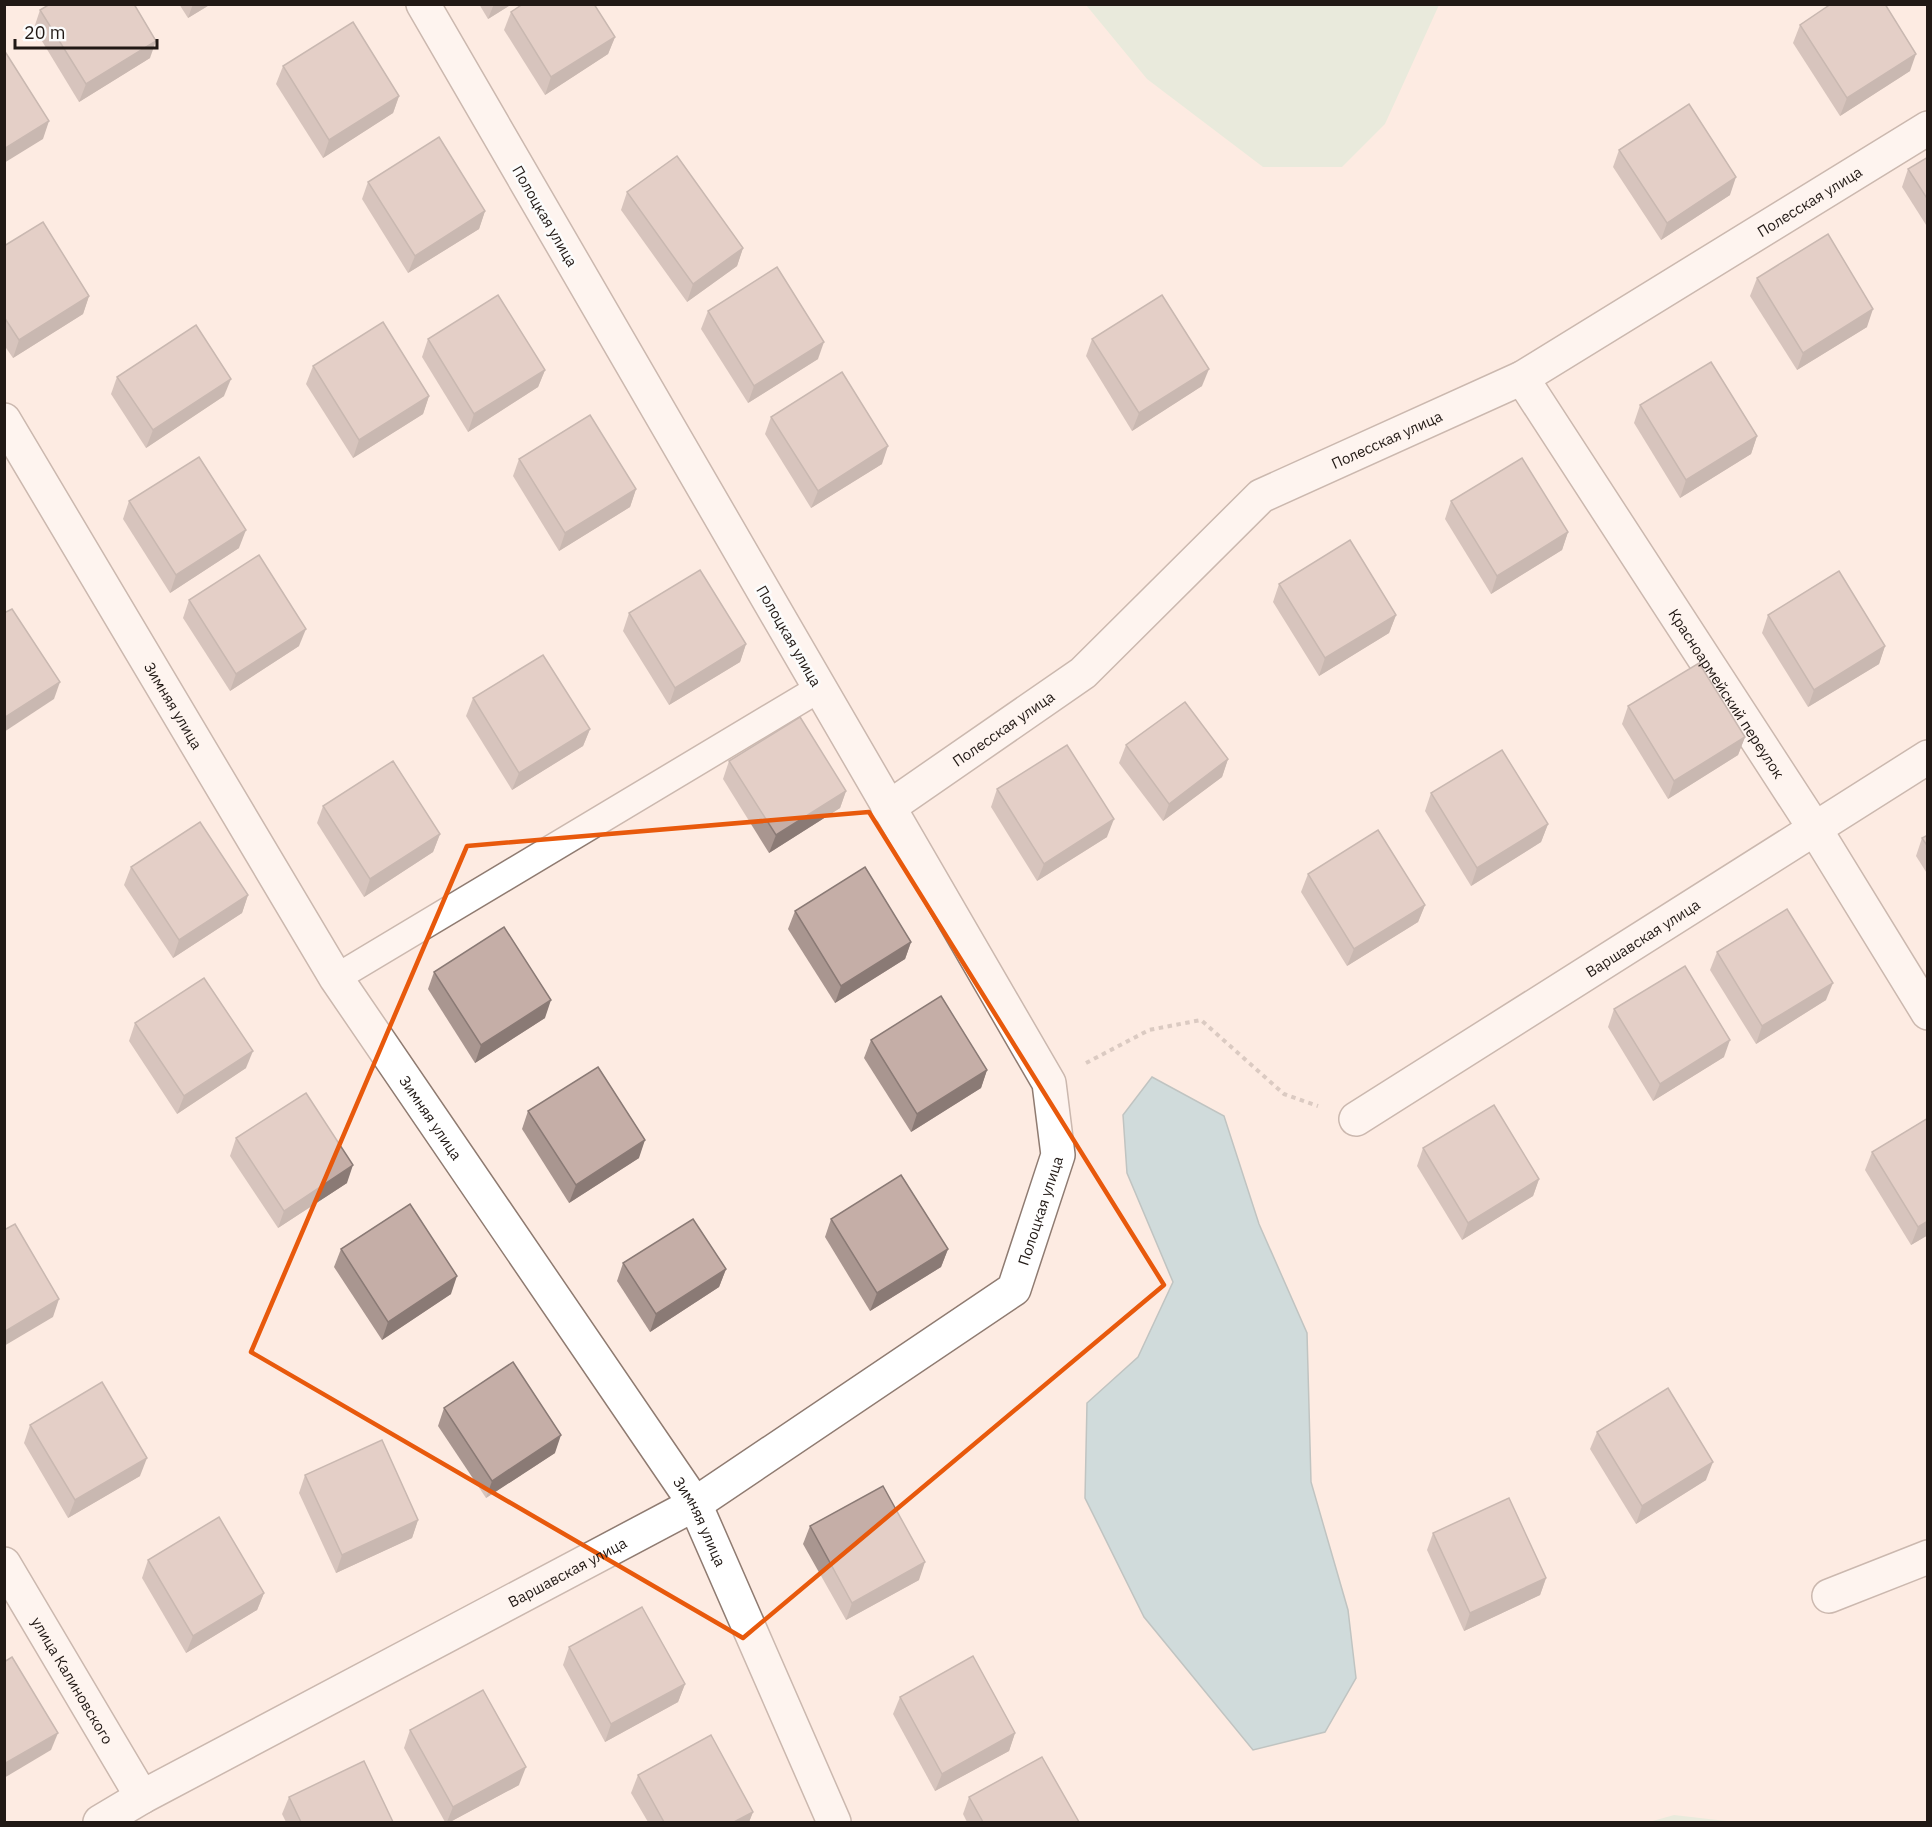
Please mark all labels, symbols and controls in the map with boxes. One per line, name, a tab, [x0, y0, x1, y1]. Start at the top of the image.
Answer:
scale bar	[15, 12, 158, 50]
text: 20 m	[24, 21, 66, 44]
street label: Полоцкая улица	[508, 162, 582, 270]
street label: Полесская улица	[1753, 162, 1865, 241]
street label: Полесская улица	[1328, 406, 1445, 473]
street label: Полоцкая улица	[752, 582, 826, 690]
street label: Красноармейский переулок	[1665, 605, 1789, 782]
street label: Зимняя улица	[140, 658, 207, 752]
street label: Полесская улица	[948, 686, 1058, 770]
street label: Варшавская улица	[1582, 894, 1703, 981]
street label: Зимняя улица	[396, 1071, 467, 1163]
street label: Полоцкая улица	[1013, 1153, 1067, 1268]
street label: Зимняя улица	[670, 1473, 731, 1569]
street label: Варшавская улица	[504, 1533, 630, 1611]
street label: улица Калиновского	[28, 1613, 118, 1747]

